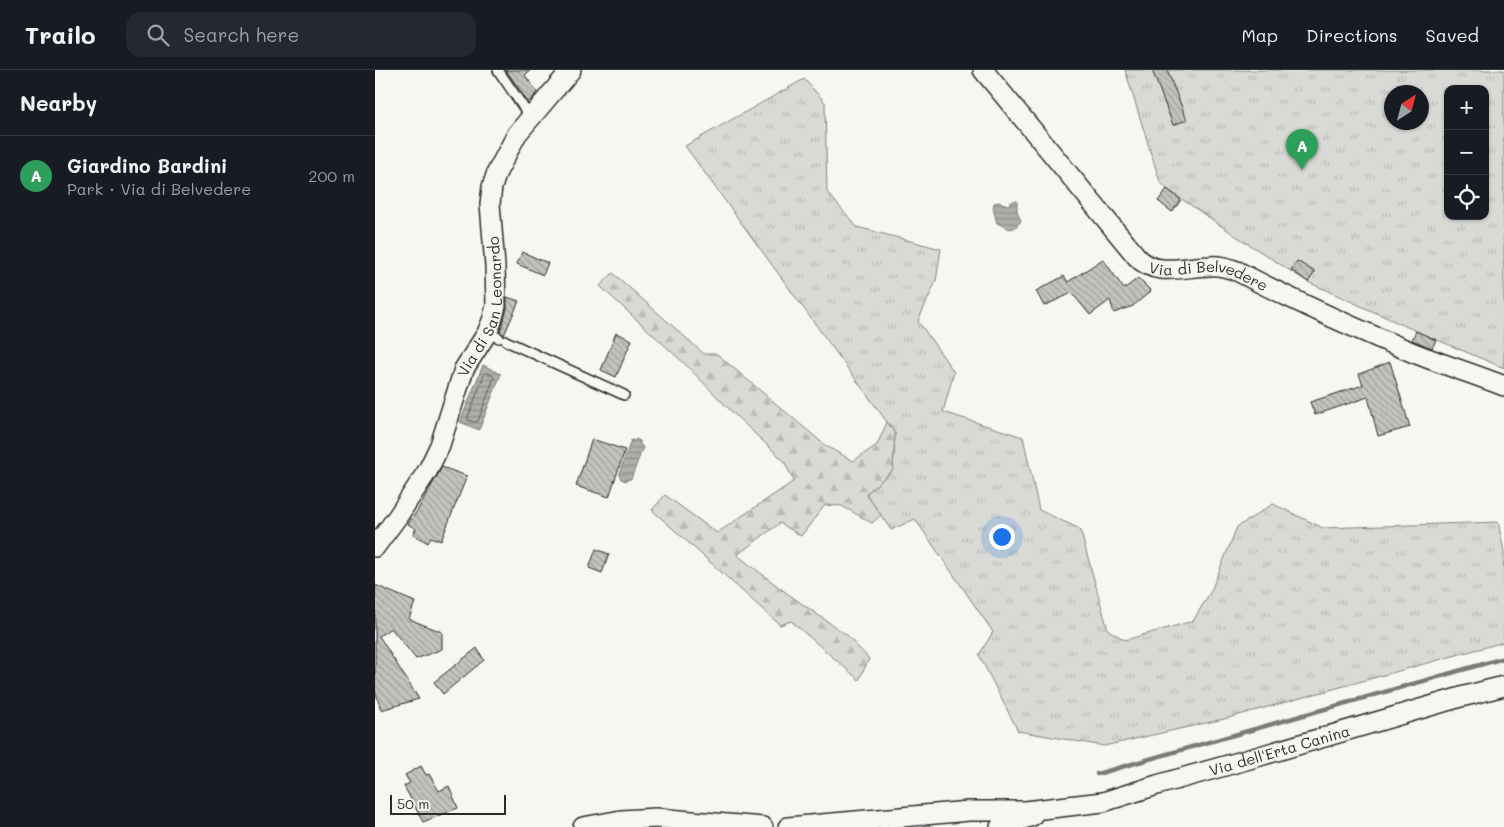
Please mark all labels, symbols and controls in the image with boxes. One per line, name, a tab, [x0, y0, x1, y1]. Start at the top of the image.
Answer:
search box	[126, 12, 476, 57]
text: Trailo	[25, 19, 96, 50]
icon: search	[144, 21, 172, 49]
text: Search here	[184, 22, 299, 47]
text: Map	[1241, 23, 1278, 47]
text: Directions	[1306, 23, 1398, 47]
text: Saved	[1426, 23, 1479, 47]
north arrow	[1384, 85, 1429, 130]
map controls	[1444, 85, 1489, 220]
button: +	[1444, 85, 1489, 130]
text: Nearby	[20, 89, 97, 116]
pin: A	[1286, 129, 1318, 170]
button: −	[1444, 130, 1489, 175]
text: Giardino Bardini	[67, 153, 228, 178]
text: A	[30, 165, 42, 186]
text: 200 m	[308, 165, 355, 186]
button: locate	[1444, 175, 1489, 220]
text: Park · Via di Belvedere	[67, 178, 251, 199]
street label: Via di San Leonardo	[452, 235, 506, 379]
street label: Via di Belvedere	[1147, 256, 1272, 295]
your location	[989, 524, 1015, 550]
street label: Via dell'Erta Canina	[1207, 720, 1352, 780]
scale bar	[390, 792, 506, 815]
text: 50 m	[397, 794, 429, 813]

